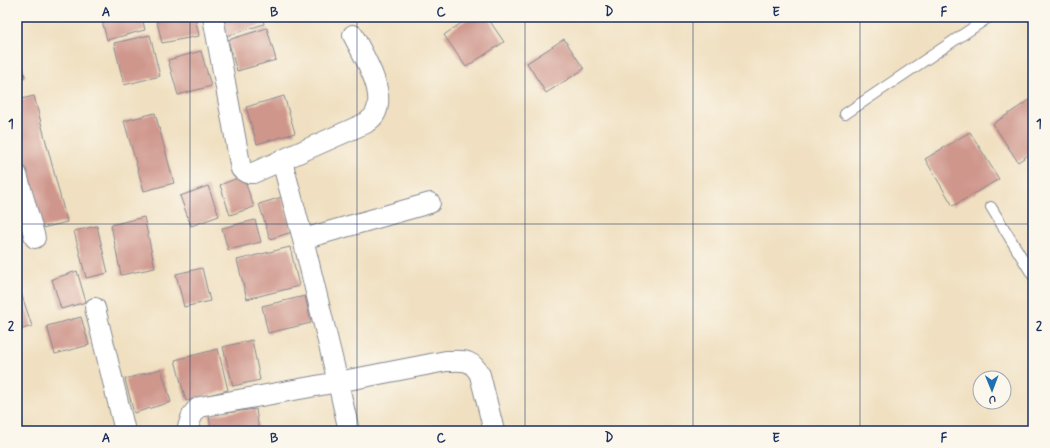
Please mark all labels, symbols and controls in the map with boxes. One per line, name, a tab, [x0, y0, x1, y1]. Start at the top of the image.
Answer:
text: A	[102, 4, 110, 21]
text: B	[270, 4, 279, 21]
text: C	[436, 4, 446, 21]
text: D	[605, 4, 614, 21]
text: E	[772, 4, 780, 21]
text: F	[941, 4, 948, 21]
text: 1	[8, 116, 14, 133]
text: 1	[1036, 116, 1042, 133]
text: 2	[8, 318, 15, 335]
text: 2	[1036, 318, 1043, 335]
north arrow	[972, 370, 1012, 410]
text: U	[988, 392, 996, 406]
text: A	[102, 430, 110, 447]
text: B	[270, 430, 279, 447]
text: C	[436, 430, 446, 447]
text: D	[605, 430, 614, 447]
text: E	[772, 430, 780, 447]
text: F	[941, 430, 948, 447]

